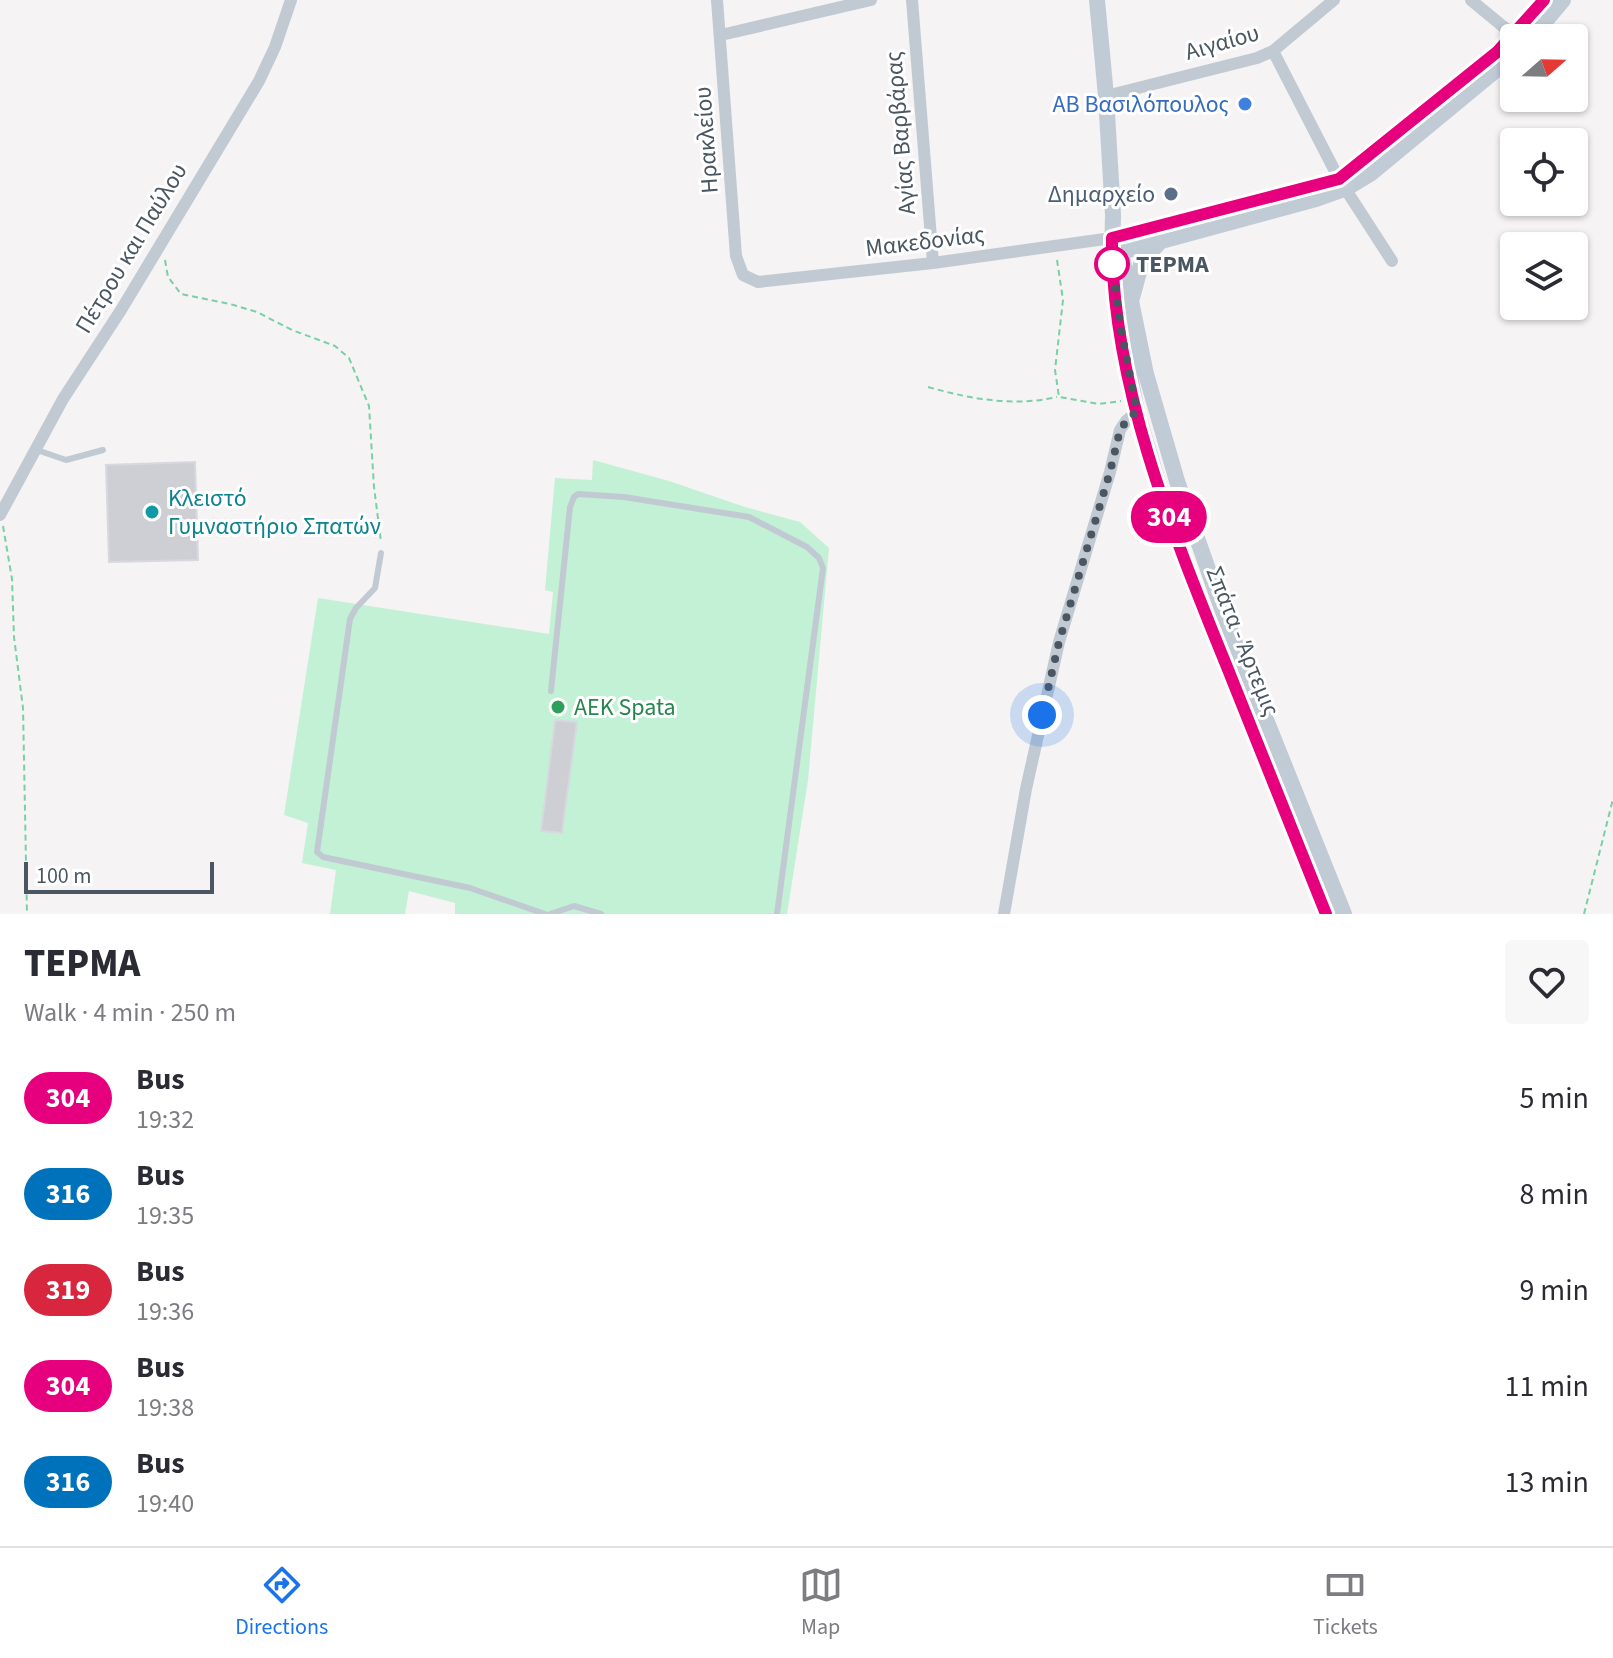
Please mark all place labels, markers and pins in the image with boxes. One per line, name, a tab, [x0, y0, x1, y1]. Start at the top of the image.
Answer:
place label: ΑΒ Βασιλόπουλος	[1052, 87, 1229, 122]
marker: ΑΒ Βασιλόπουλος	[1236, 95, 1254, 113]
place label: Δημαρχείο	[1048, 177, 1155, 212]
marker: Δημαρχείο	[1162, 185, 1180, 203]
marker: ΤΕΡΜΑ	[1095, 247, 1129, 281]
place label: ΤΕΡΜΑ	[1136, 247, 1209, 282]
place label: Κλειστό Γυμναστήριο Σπατών	[168, 481, 381, 544]
marker: Κλειστό Γυμναστήριο Σπατών	[143, 503, 161, 521]
place label: AEK Spata	[574, 690, 676, 725]
marker: AEK Spata	[549, 698, 567, 716]

